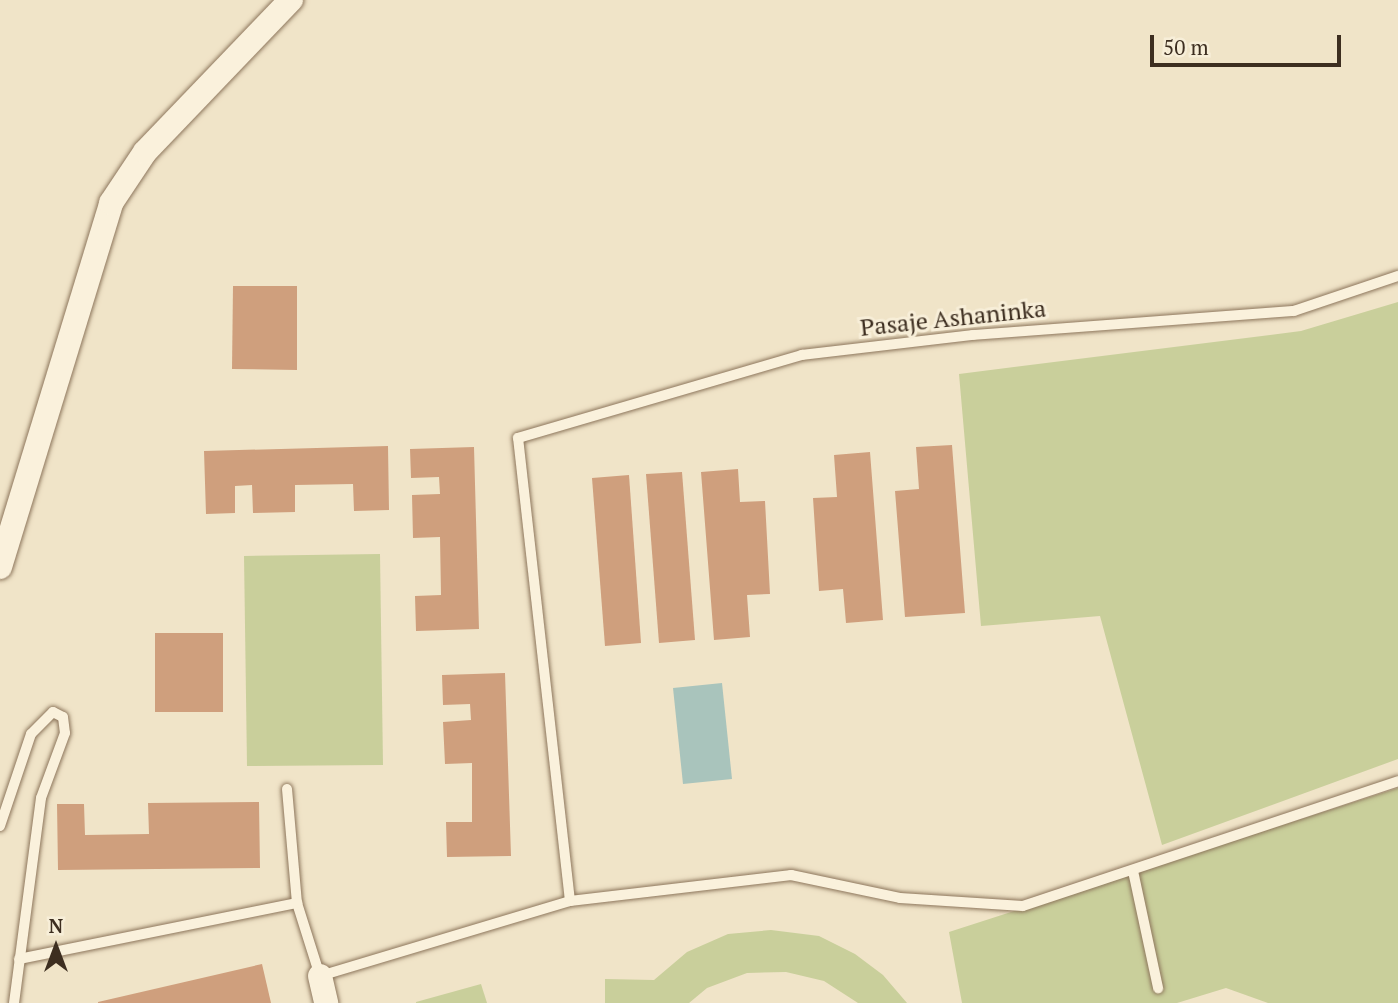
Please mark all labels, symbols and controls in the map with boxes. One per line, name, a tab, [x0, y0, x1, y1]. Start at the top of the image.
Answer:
scale bar	[1153, 21, 1344, 65]
text: 50 m	[1163, 33, 1209, 61]
street label: Pasaje Ashaninka	[859, 294, 1047, 342]
north arrow	[21, 912, 91, 982]
text: N	[49, 913, 63, 938]

